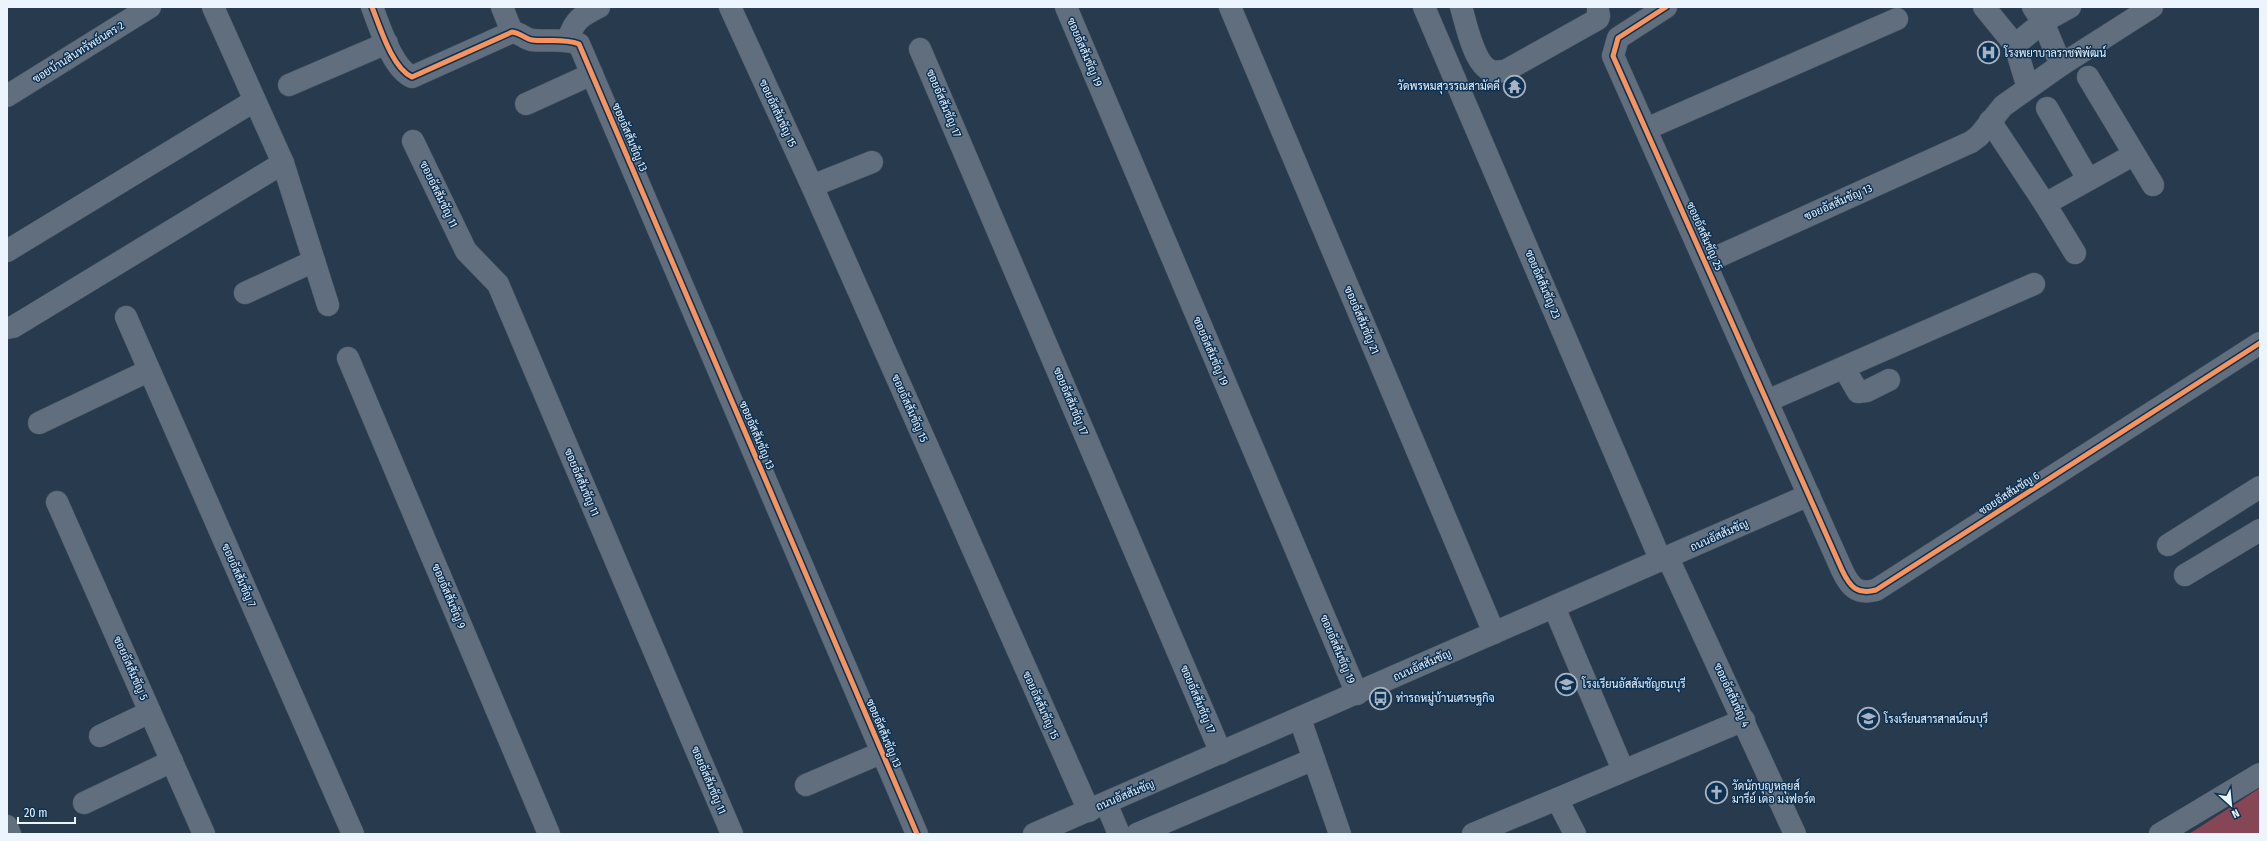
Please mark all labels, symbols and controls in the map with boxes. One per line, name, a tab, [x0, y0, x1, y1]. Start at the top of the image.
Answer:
street label: ซอยอัสสัมชัญ 19	[1064, 15, 1106, 89]
street label: ซอยบ้านสินทรัพย์นคร 2	[29, 17, 127, 86]
hospital icon: โรงพยาบาลราชพิพัฒน์	[1976, 40, 2002, 66]
place label: โรงพยาบาลราชพิพัฒน์	[2003, 45, 2106, 60]
street label: ซอยอัสสัมชัญ 17	[923, 67, 965, 140]
temple icon: วัดพรหมสุวรรณสามัคคี	[1502, 73, 1528, 99]
street label: ซอยอัสสัมชัญ 15	[756, 77, 800, 149]
place label: วัดพรหมสุวรรณสามัคคี	[1397, 78, 1500, 95]
street label: ซอยอัสสัมชัญ 13	[609, 101, 651, 173]
street label: ซอยอัสสัมชัญ 11	[417, 158, 461, 230]
street label: ซอยอัสสัมชัญ 13	[1802, 181, 1874, 223]
street label: ซอยอัสสัมชัญ 25	[1684, 199, 1726, 273]
street label: ซอยอัสสัมชัญ 23	[1522, 247, 1564, 321]
street label: ซอยอัสสัมชัญ 21	[1341, 284, 1383, 356]
street label: ซอยอัสสัมชัญ 19	[1190, 314, 1232, 388]
street label: ซอยอัสสัมชัญ 17	[1050, 365, 1092, 438]
street label: ซอยอัสสัมชัญ 15	[889, 372, 931, 444]
street label: ซอยอัสสัมชัญ 13	[736, 399, 778, 471]
street label: ซอยอัสสัมชัญ 11	[561, 446, 603, 518]
street label: ซอยอัสสัมชัญ 6	[1976, 468, 2042, 518]
street label: ถนนอัสสัมชัญ	[1688, 516, 1750, 554]
street label: ซอยอัสสัมชัญ 7	[219, 541, 260, 610]
street label: ซอยอัสสัมชัญ 9	[429, 561, 469, 631]
street label: ซอยอัสสัมชัญ 19	[1317, 612, 1359, 686]
street label: ซอยอัสสัมชัญ 5	[111, 634, 151, 702]
street label: ถนนอัสสัมชัญ	[1391, 646, 1453, 684]
street label: ซอยอัสสัมชัญ 4	[1711, 661, 1753, 730]
street label: ซอยอัสสัมชัญ 17	[1177, 663, 1219, 736]
street label: ซอยอัสสัมชัญ 15	[1020, 669, 1062, 741]
school or university icon: โรงเรียนอัสสัมชัญธนบุรี	[1553, 671, 1579, 697]
place label: โรงเรียนอัสสัมชัญธนบุรี	[1581, 676, 1686, 693]
bus stop icon: ท่ารถหมู่บ้านเศรษฐกิจ	[1368, 685, 1394, 711]
place label: ท่ารถหมู่บ้านเศรษฐกิจ	[1396, 691, 1495, 706]
street label: ซอยอัสสัมชัญ 13	[863, 697, 905, 769]
school or university icon: โรงเรียนสารสาสน์ธนบุรี	[1856, 706, 1882, 732]
place label: โรงเรียนสารสาสน์ธนบุรี	[1883, 711, 1988, 728]
street label: ซอยอัสสัมชัญ 11	[688, 744, 730, 816]
street label: ถนนอัสสัมชัญ	[1094, 776, 1156, 814]
place label: วัดนักบุญหลุยส์ มารีย์ เดอ มงฟอร์ต	[1732, 778, 1815, 806]
church icon: วัดนักบุญหลุยส์ มารีย์ เดอ มงฟอร์ต	[1703, 779, 1729, 805]
north arrow	[2211, 785, 2251, 825]
scale bar	[18, 799, 75, 825]
text: 20 m	[24, 806, 48, 820]
text: N	[2229, 806, 2241, 821]

